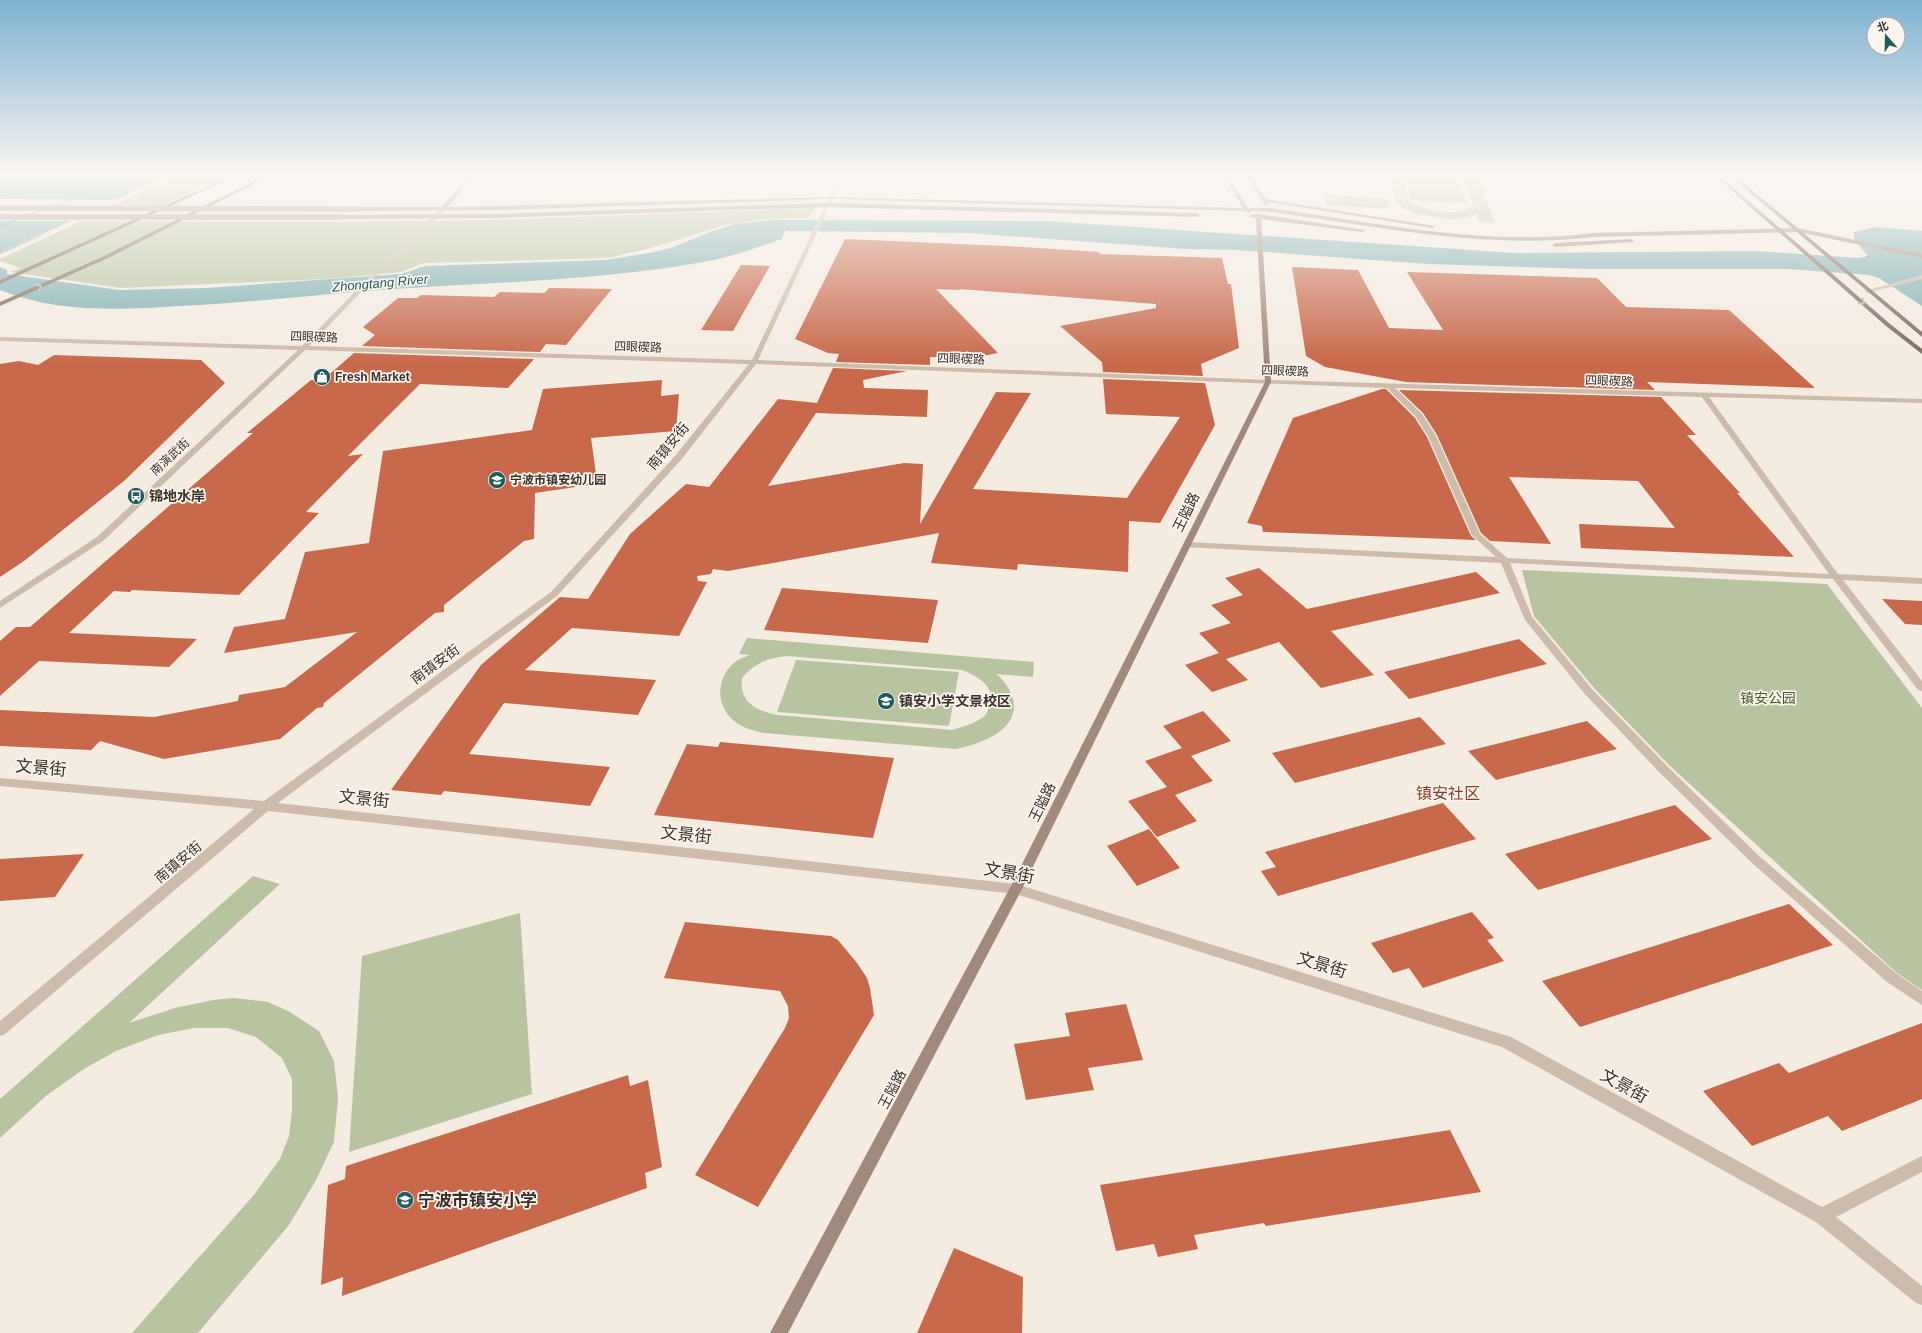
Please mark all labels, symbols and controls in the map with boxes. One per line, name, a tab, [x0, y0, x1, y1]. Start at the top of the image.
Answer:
north arrow	[1866, 16, 1906, 56]
text: 北	[1875, 19, 1890, 34]
water label: Zhongtang River	[330, 271, 429, 295]
one-way arrow	[34, 284, 42, 292]
one-way arrow	[1857, 297, 1865, 304]
street label: 四眼碶路	[290, 329, 338, 345]
street label: 四眼碶路	[614, 339, 662, 355]
street label: 四眼碶路	[937, 351, 985, 367]
street label: 四眼碶路	[1261, 363, 1309, 379]
shop icon: Fresh Market	[312, 367, 332, 387]
place label: Fresh Market	[335, 370, 410, 384]
street label: 四眼碶路	[1585, 373, 1633, 389]
street label: 南镇安街	[644, 419, 692, 473]
street label: 南演武街	[148, 436, 192, 478]
school or university icon: 宁波市镇安幼儿园	[487, 470, 507, 490]
place label: 宁波市镇安幼儿园	[510, 473, 606, 487]
bus stop icon: 锦地水岸	[126, 486, 146, 506]
place label: 锦地水岸	[149, 488, 205, 504]
street label: 王隘路	[1170, 490, 1202, 534]
street label: 南镇安街	[408, 641, 462, 687]
park label: 镇安公园	[1740, 690, 1796, 706]
school or university icon: 镇安小学文景校区	[876, 691, 896, 711]
place label: 镇安小学文景校区	[899, 693, 1011, 709]
street label: 文景街	[15, 756, 67, 780]
street label: 王隘路	[1026, 780, 1058, 824]
district label: 镇安社区	[1416, 785, 1480, 802]
street label: 文景街	[338, 787, 390, 811]
street label: 文景街	[660, 823, 712, 847]
street label: 南镇安街	[151, 838, 205, 886]
street label: 文景街	[982, 859, 1036, 887]
street label: 文景街	[1295, 948, 1349, 982]
street label: 文景街	[1597, 1065, 1651, 1107]
street label: 王隘路	[875, 1067, 909, 1111]
school or university icon: 宁波市镇安小学	[395, 1190, 415, 1210]
place label: 宁波市镇安小学	[418, 1191, 537, 1210]

